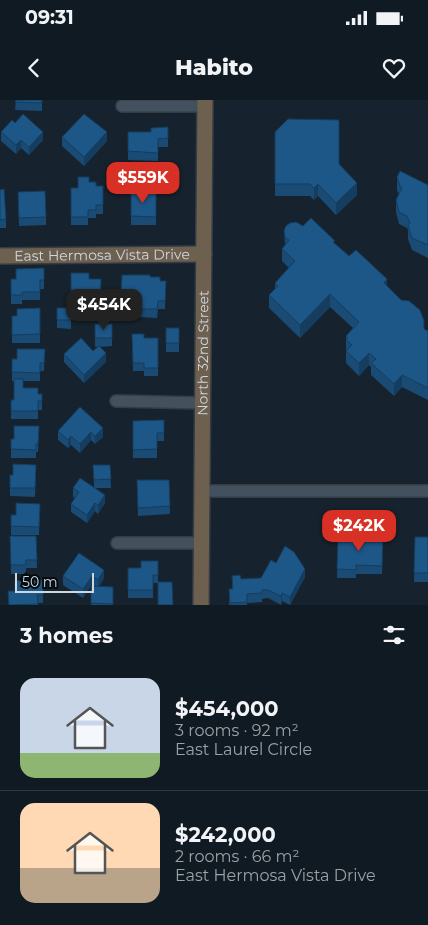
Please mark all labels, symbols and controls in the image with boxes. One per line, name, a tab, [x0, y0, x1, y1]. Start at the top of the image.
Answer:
text: 09:31	[25, 6, 74, 29]
icon: back	[20, 54, 48, 82]
text: Habito	[175, 54, 253, 81]
icon: heart	[380, 54, 408, 82]
pin: $559K	[108, 162, 178, 204]
text: $559K	[117, 168, 169, 187]
street label: East Hermosa Vista Drive	[14, 245, 190, 265]
pin: $454K	[69, 288, 139, 331]
street label: North 32nd Street	[193, 290, 212, 416]
text: $454K	[77, 295, 131, 314]
pin: $242K	[324, 510, 394, 552]
text: $242K	[333, 516, 385, 535]
scale bar	[15, 570, 94, 593]
text: 50 m	[22, 573, 58, 591]
icon: filters	[380, 621, 408, 649]
text: 3 homes	[20, 623, 113, 648]
text: $454,000	[175, 696, 278, 721]
icon: home	[60, 698, 120, 758]
text: 3 rooms · 92 m²	[175, 721, 299, 740]
text: East Laurel Circle	[175, 740, 312, 759]
text: $242,000	[175, 822, 276, 847]
icon: home	[60, 823, 120, 883]
text: 2 rooms · 66 m²	[175, 847, 299, 866]
text: East Hermosa Vista Drive	[175, 866, 376, 885]

